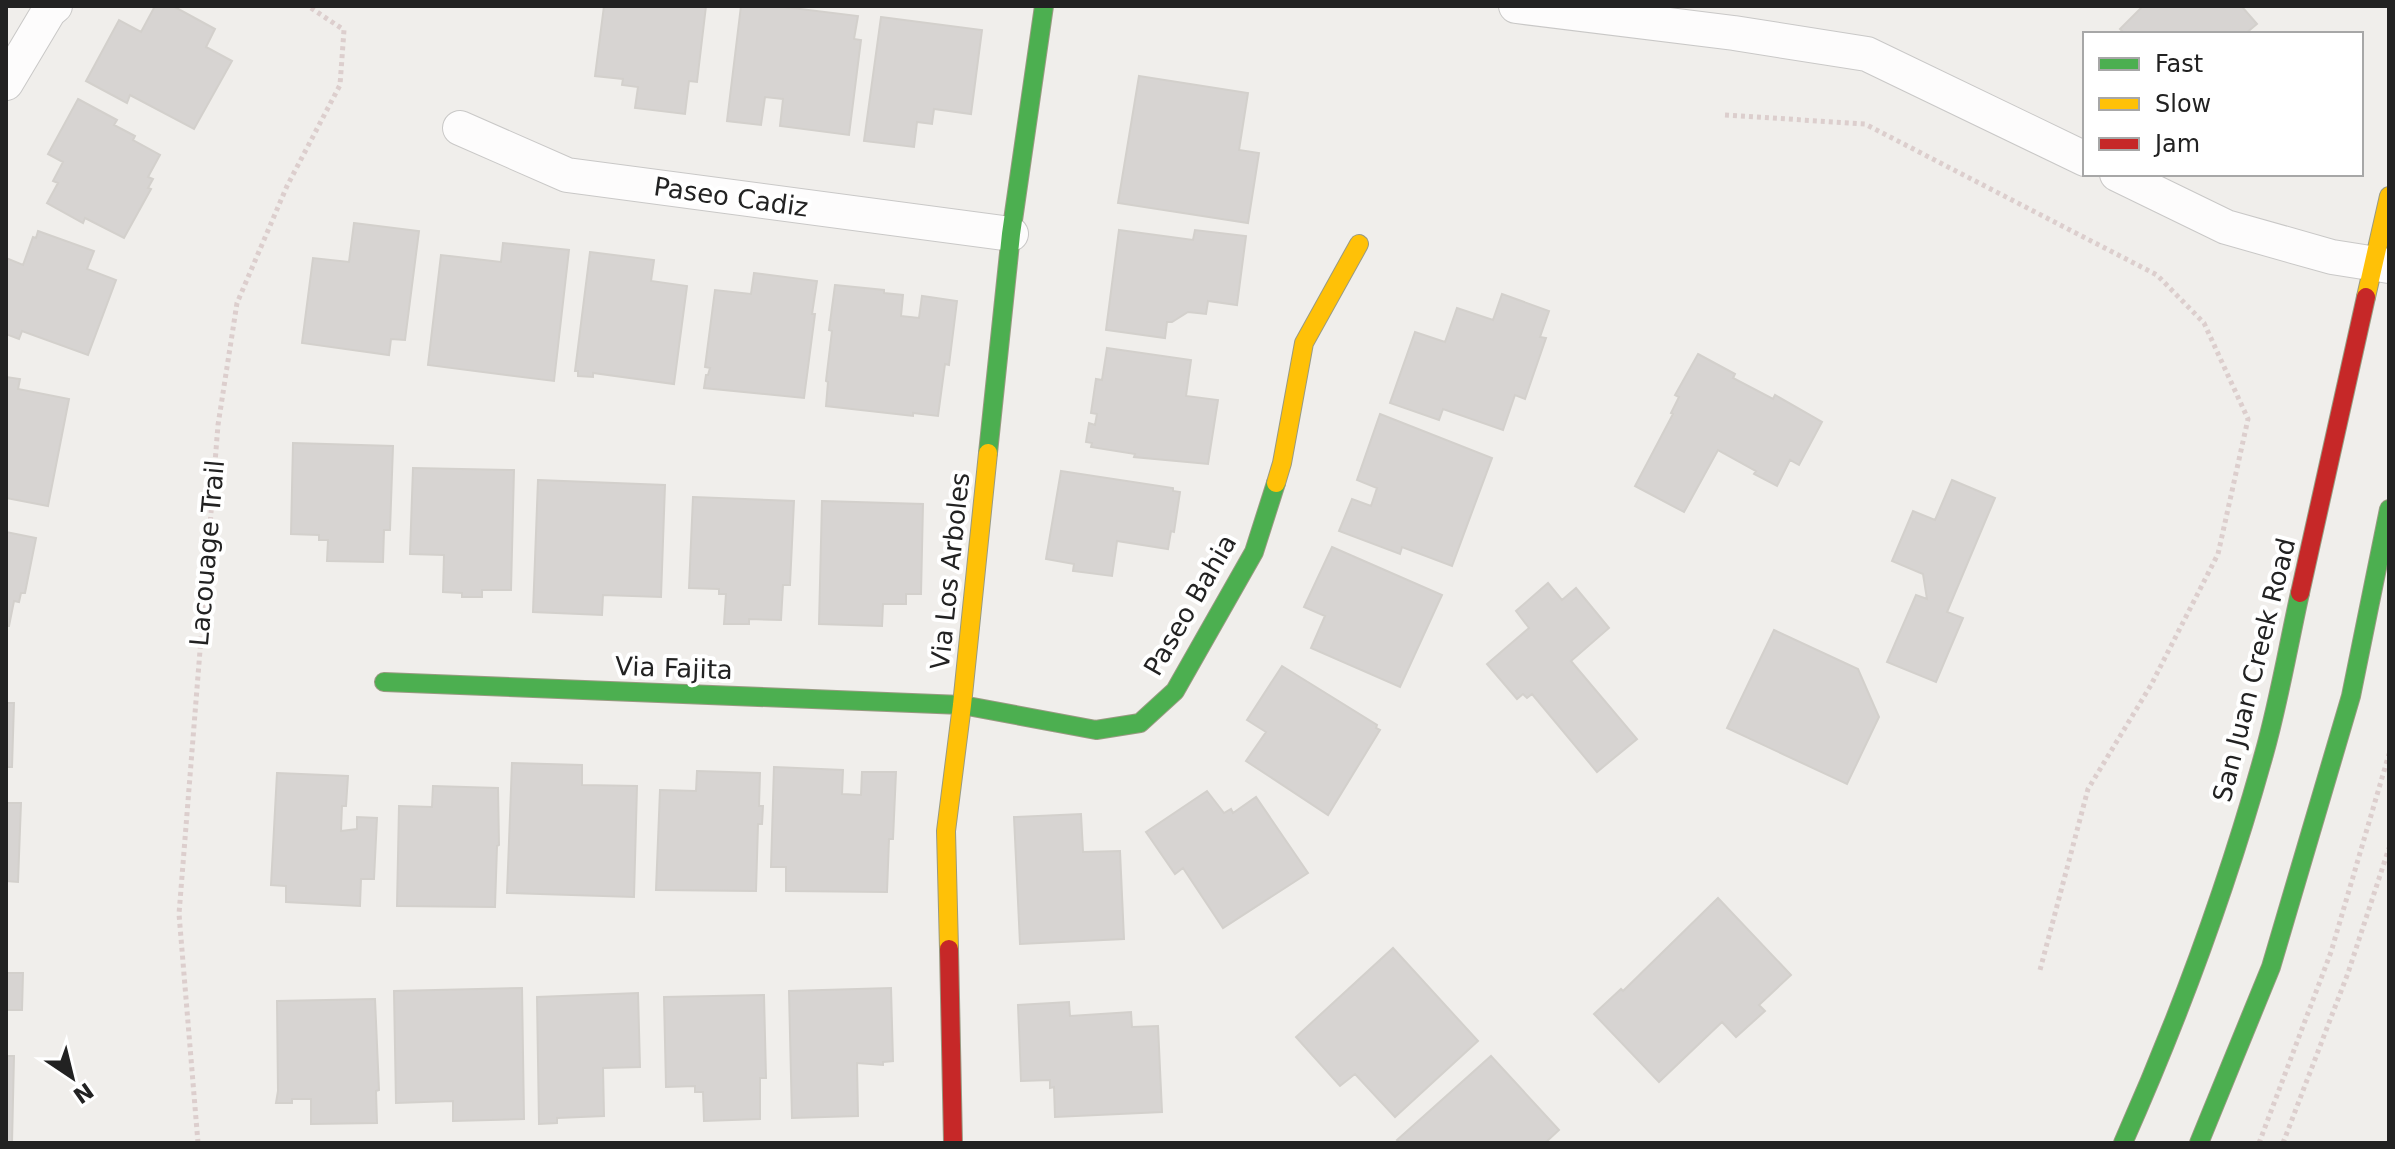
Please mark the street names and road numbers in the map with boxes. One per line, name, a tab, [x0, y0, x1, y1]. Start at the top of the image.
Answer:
street label: Paseo Cadiz	[652, 171, 810, 223]
street label: Lacouage Trail	[184, 459, 230, 647]
street label: Via Los Arboles	[925, 471, 975, 671]
street label: Paseo Bahia	[1138, 529, 1242, 681]
street label: San Juan Creek Road	[2207, 535, 2301, 805]
street label: Via Fajita	[615, 651, 733, 685]

